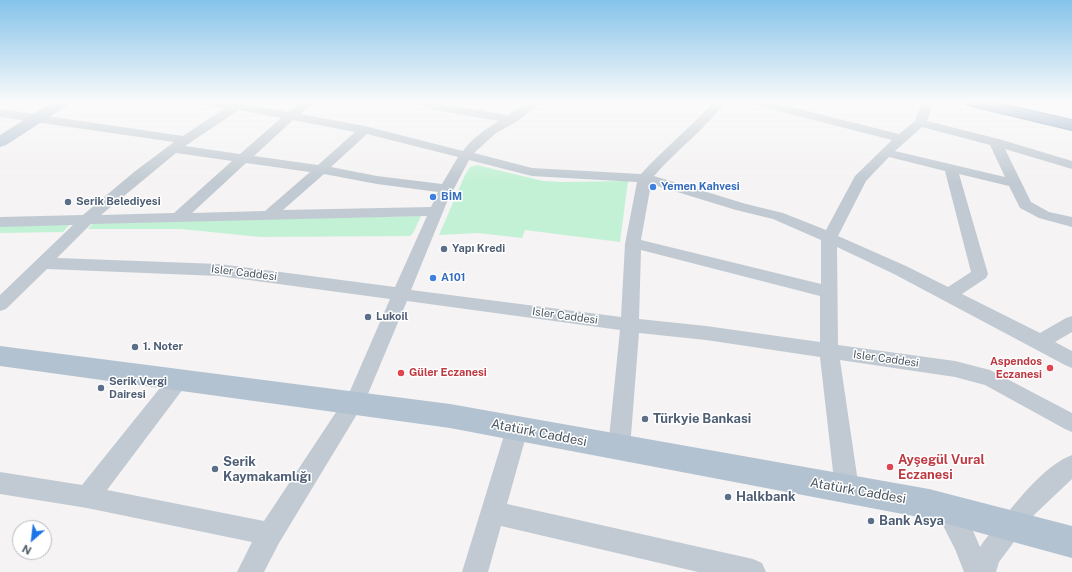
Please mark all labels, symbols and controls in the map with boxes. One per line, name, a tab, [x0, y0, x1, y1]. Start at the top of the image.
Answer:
place label: Yemen Kahvesi	[661, 180, 740, 194]
marker: Yemen Kahvesi	[648, 182, 658, 192]
place label: BİM	[441, 190, 462, 204]
marker: BİM	[428, 192, 438, 202]
place label: Serik Belediyesi	[76, 195, 161, 209]
marker: Serik Belediyesi	[63, 197, 73, 207]
place label: Yapı Kredi	[452, 242, 505, 256]
marker: Yapı Kredi	[439, 244, 449, 254]
street label: Isler Caddesi	[210, 262, 278, 284]
place label: A101	[441, 271, 465, 285]
marker: A101	[428, 273, 438, 283]
street label: Isler Caddesi	[531, 305, 599, 327]
place label: Lukoil	[376, 310, 408, 324]
marker: Lukoil	[363, 312, 373, 322]
place label: 1. Noter	[143, 340, 183, 354]
marker: 1. Noter	[130, 342, 140, 352]
street label: Isler Caddesi	[852, 348, 920, 370]
place label: Aspendos Eczanesi	[990, 355, 1042, 381]
marker: Aspendos Eczanesi	[1045, 363, 1055, 373]
place label: Güler Eczanesi	[409, 366, 487, 380]
marker: Güler Eczanesi	[396, 368, 406, 378]
place label: Serik Vergi Dairesi	[109, 375, 167, 401]
marker: Serik Vergi Dairesi	[96, 383, 106, 393]
place label: Türkyie Bankasi	[653, 411, 751, 427]
marker: Türkyie Bankasi	[640, 414, 650, 424]
street label: Atatürk Caddesi	[490, 416, 588, 450]
place label: Ayşegül Vural Eczanesi	[898, 452, 985, 483]
place label: Serik Kaymakamlığı	[223, 454, 311, 485]
marker: Ayşegül Vural Eczanesi	[885, 462, 895, 472]
marker: Serik Kaymakamlığı	[210, 464, 220, 474]
street label: Atatürk Caddesi	[809, 475, 907, 507]
place label: Halkbank	[736, 489, 796, 505]
marker: Halkbank	[723, 492, 733, 502]
place label: Bank Asya	[879, 513, 944, 529]
marker: Bank Asya	[866, 516, 876, 526]
north arrow	[12, 520, 52, 560]
text: N	[20, 542, 33, 557]

